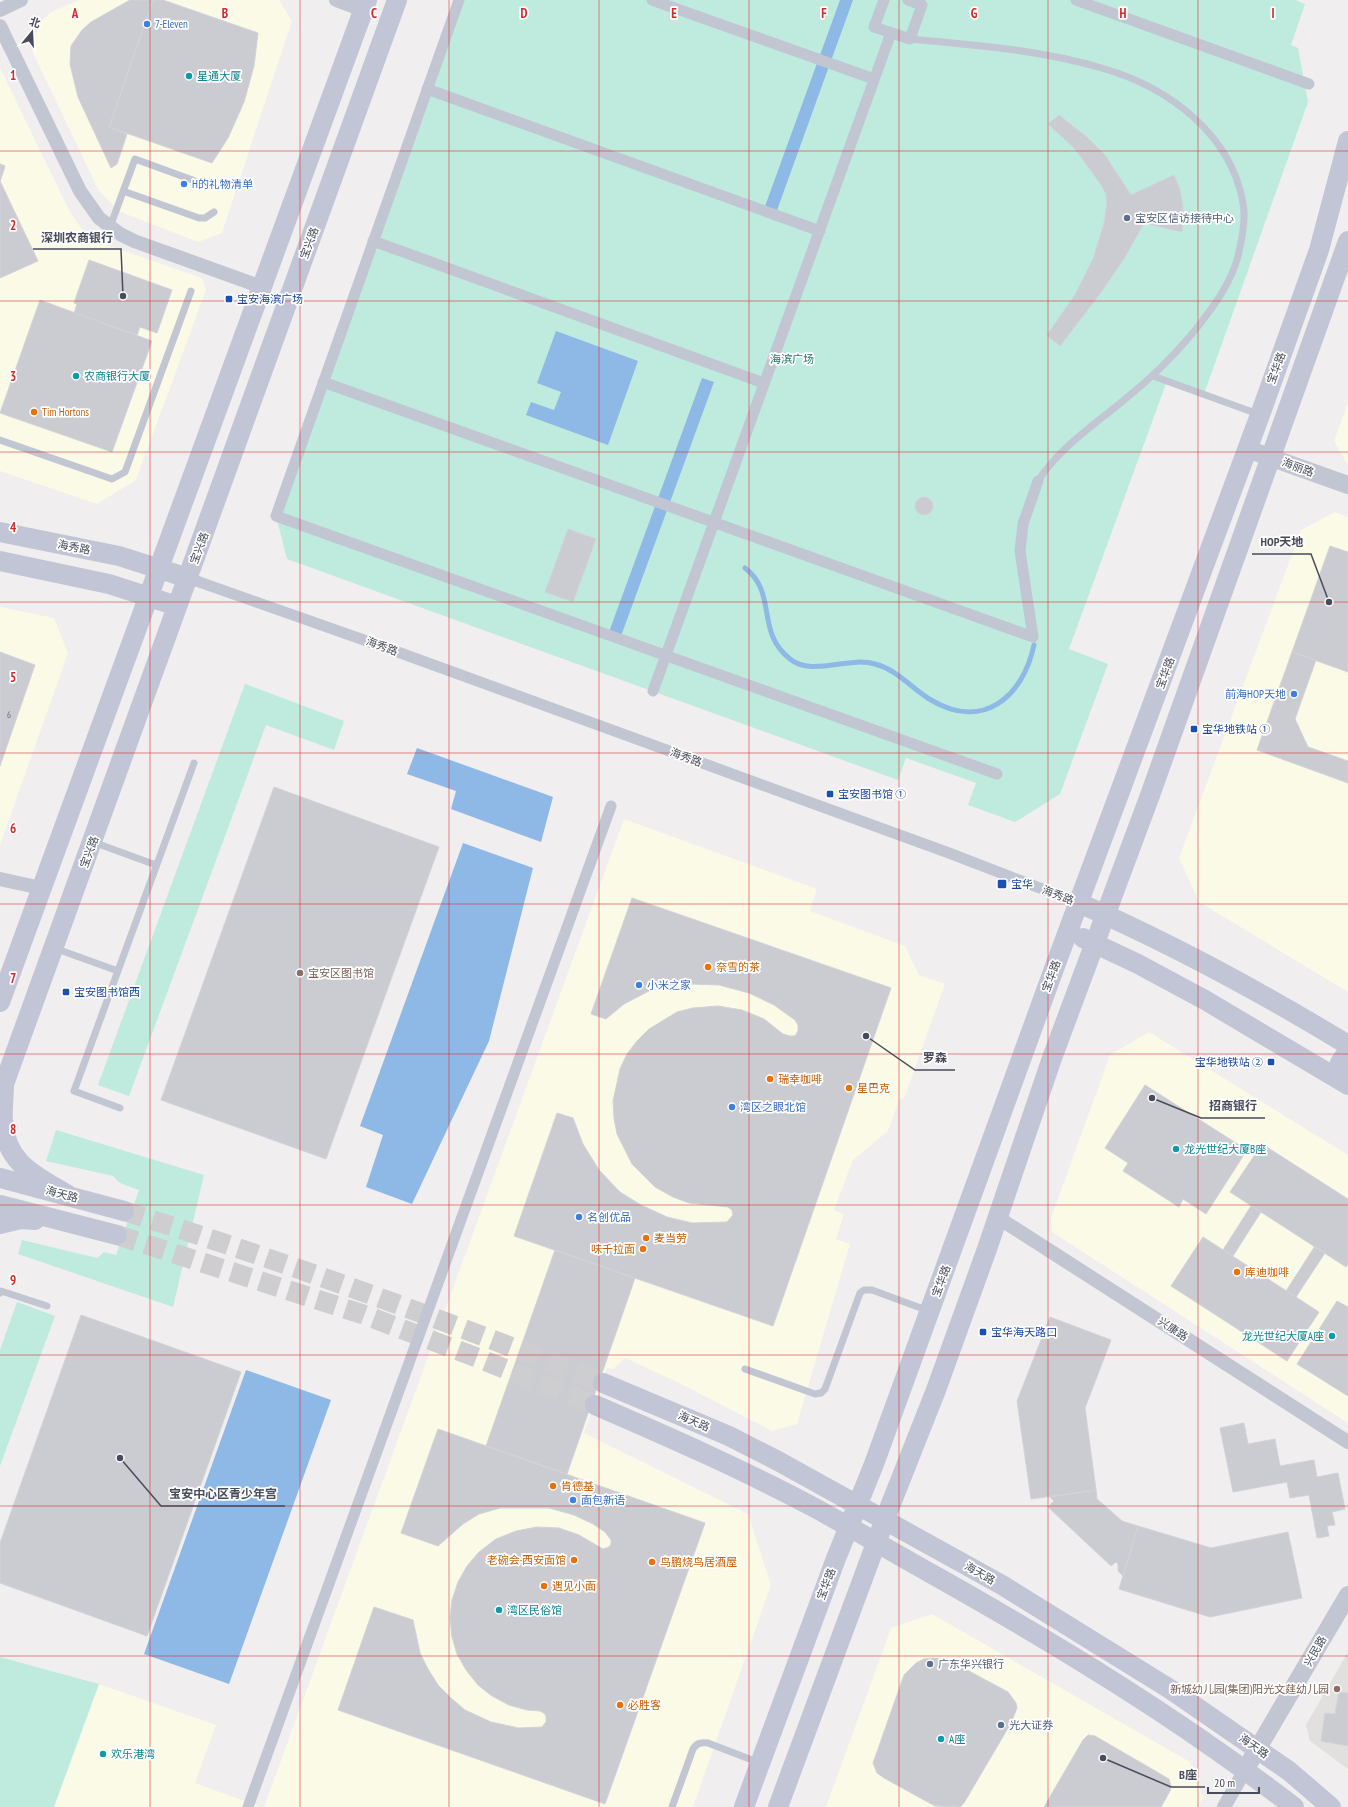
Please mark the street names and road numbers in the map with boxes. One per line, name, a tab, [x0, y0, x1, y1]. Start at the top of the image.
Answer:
street label: 宝兴路	[297, 225, 321, 261]
street label: 宝华路	[1264, 350, 1288, 386]
street label: 海丽路	[1280, 455, 1316, 479]
street label: 宝兴路	[187, 530, 211, 566]
street label: 海秀路	[56, 537, 92, 557]
street label: 海秀路	[364, 634, 400, 658]
street label: 宝华路	[1153, 655, 1177, 691]
street label: 海秀路	[668, 745, 704, 769]
street label: 宝兴路	[77, 834, 101, 870]
street label: 海秀路	[1040, 883, 1076, 907]
street label: 宝华路	[1039, 958, 1063, 994]
street label: 海天路	[44, 1183, 80, 1205]
street label: 宝华路	[929, 1263, 953, 1299]
street label: 兴康路	[1155, 1314, 1191, 1344]
street label: 海天路	[676, 1408, 712, 1434]
street label: 海天路	[962, 1559, 998, 1587]
street label: 宝华路	[814, 1566, 838, 1602]
street label: 兴民路	[1301, 1633, 1329, 1669]
street label: 海天路	[1236, 1731, 1272, 1761]

